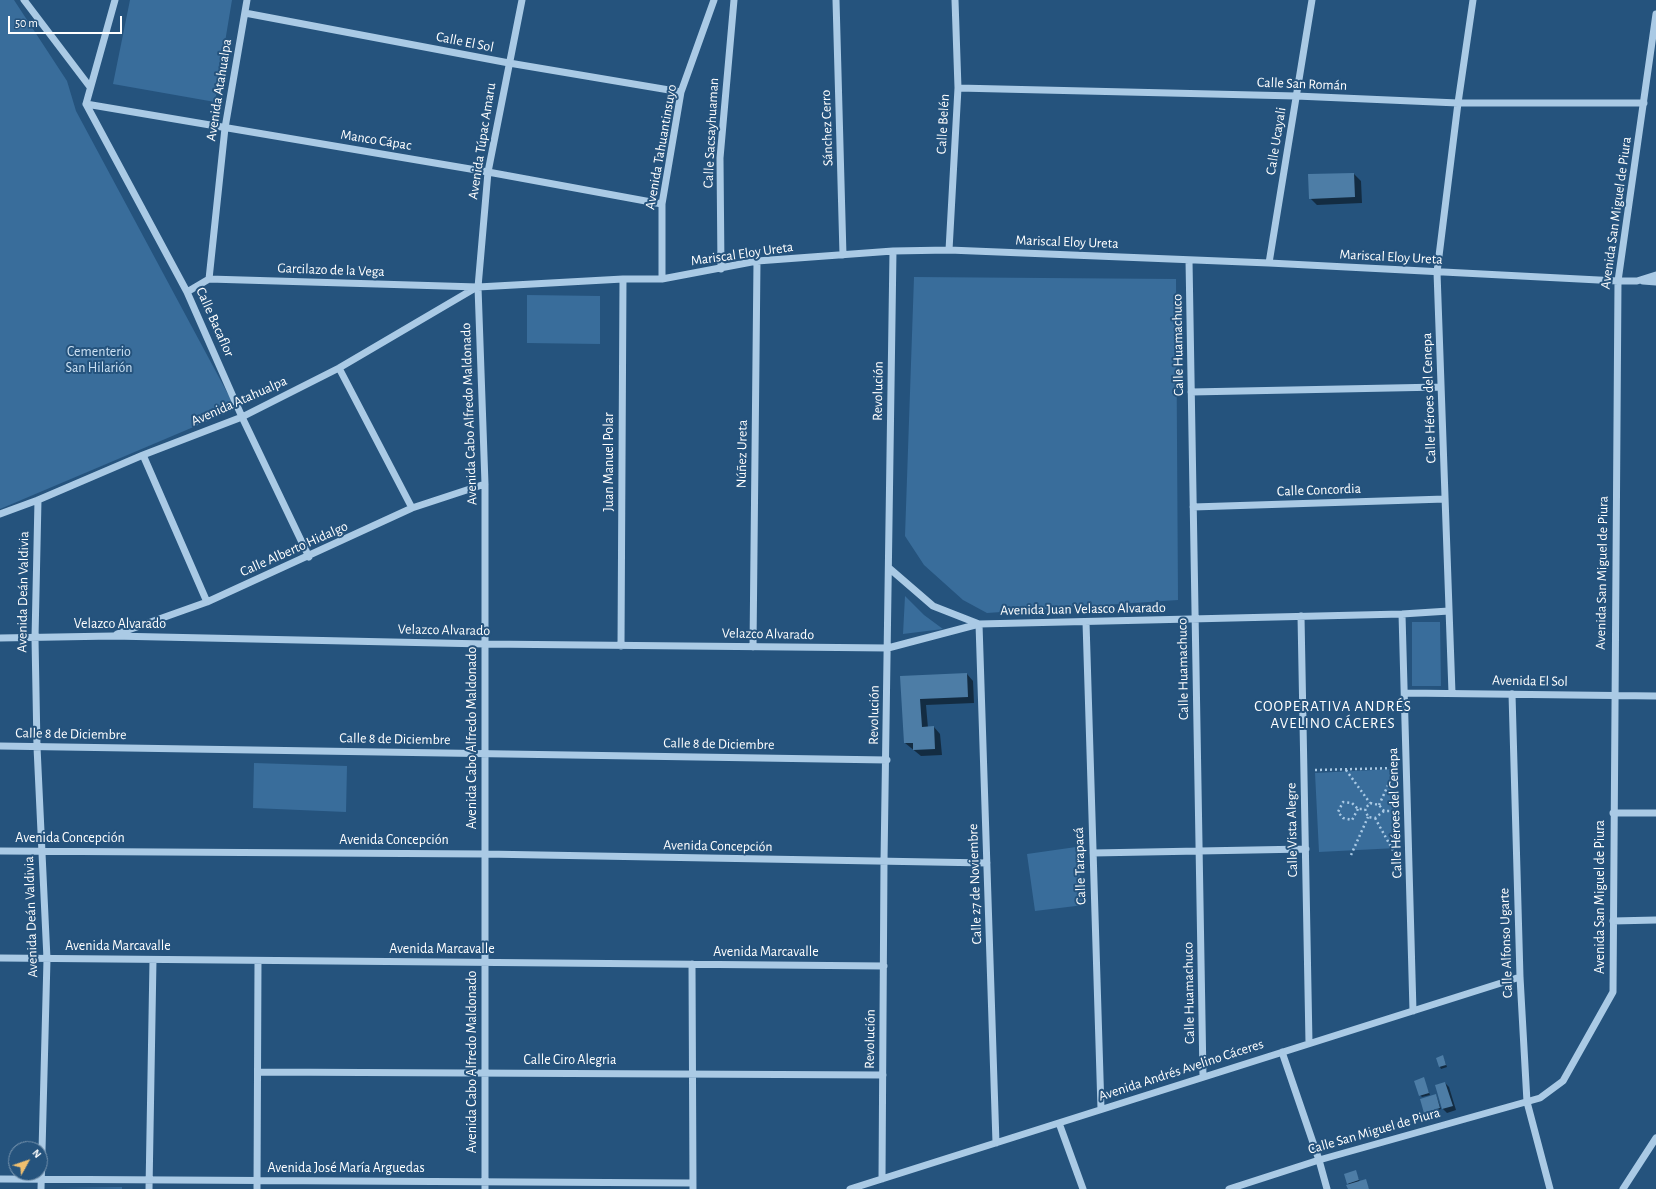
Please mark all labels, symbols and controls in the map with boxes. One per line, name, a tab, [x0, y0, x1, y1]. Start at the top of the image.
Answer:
scale bar	[10, 8, 124, 34]
text: 50 m	[15, 17, 38, 29]
street label: Calle El Sol	[435, 28, 495, 56]
street label: Avenida Atahualpa	[203, 38, 235, 142]
street label: Calle San Román	[1257, 74, 1347, 94]
street label: Calle Sacsayhuaman	[700, 77, 722, 189]
street label: Avenida Túpac Amaru	[464, 81, 500, 201]
street label: Avenida Tahuantinsuyo	[642, 83, 680, 211]
street label: Sánchez Cerro	[817, 90, 837, 166]
street label: Calle Belén	[933, 93, 953, 155]
street label: Calle Ucayali	[1262, 106, 1290, 176]
street label: Manco Cápac	[339, 126, 413, 154]
street label: Avenida San Miguel de Piura	[1597, 136, 1635, 290]
street label: Mariscal Eloy Ureta	[1015, 232, 1119, 252]
street label: Mariscal Eloy Ureta	[690, 238, 794, 270]
street label: Mariscal Eloy Ureta	[1339, 246, 1443, 268]
street label: Garcilazo de la Vega	[277, 260, 385, 280]
street label: Calle Bacaflor	[192, 285, 238, 359]
street label: Calle Huamachuco	[1169, 294, 1187, 396]
street label: Avenida Cabo Alfredo Maldonado	[457, 322, 481, 506]
street label: Calle Héroes del Cenepa	[1418, 332, 1440, 464]
park label: Cementerio San Hilarión	[66, 344, 132, 376]
street label: Revolución	[869, 361, 887, 421]
street label: Avenida Atahualpa	[188, 372, 290, 430]
street label: Juan Manuel Polar	[601, 413, 617, 511]
street label: Núñez Ureta	[733, 420, 751, 488]
street label: Calle Concordia	[1277, 480, 1361, 500]
street label: Avenida San Miguel de Piura	[1592, 496, 1612, 650]
street label: Calle Alberto Hidalgo	[237, 518, 351, 580]
street label: Avenida Deán Valdivia	[14, 531, 32, 653]
street label: Avenida Juan Velasco Alvarado	[1000, 599, 1166, 619]
street label: Velazco Alvarado	[74, 616, 166, 632]
street label: Calle Huamachuco	[1174, 618, 1192, 720]
street label: Velazco Alvarado	[398, 621, 490, 639]
street label: Velazco Alvarado	[722, 625, 814, 643]
street label: Avenida Cabo Alfredo Maldonado	[464, 647, 480, 829]
street label: Avenida El Sol	[1492, 672, 1568, 690]
street label: Revolución	[865, 685, 883, 745]
district label: COOPERATIVA ANDRÉS AVELINO CÁCERES	[1254, 697, 1412, 732]
street label: Calle 8 de Diciembre	[15, 725, 127, 743]
street label: Calle 8 de Diciembre	[339, 730, 451, 748]
street label: Calle 8 de Diciembre	[663, 735, 775, 753]
street label: Calle Héroes del Cenepa	[1384, 747, 1406, 879]
street label: Calle Vista Alegre	[1283, 782, 1301, 878]
street label: Avenida San Miguel de Piura	[1592, 820, 1608, 974]
street label: Calle 27 de Noviembre	[964, 823, 986, 945]
street label: Calle Tarapacá	[1070, 827, 1090, 905]
street label: Avenida Concepción	[15, 830, 125, 846]
street label: Avenida Concepción	[339, 832, 449, 848]
street label: Avenida Concepción	[663, 837, 773, 855]
street label: Avenida Deán Valdivia	[20, 856, 42, 978]
street label: Calle Alfonso Ugarte	[1496, 888, 1516, 998]
street label: Avenida Marcavalle	[65, 938, 171, 954]
street label: Avenida Marcavalle	[389, 941, 495, 957]
street label: Calle Huamachuco	[1180, 942, 1198, 1044]
street label: Avenida Marcavalle	[713, 944, 819, 960]
street label: Avenida Cabo Alfredo Maldonado	[464, 971, 480, 1153]
street label: Revolución	[861, 1009, 879, 1069]
street label: Avenida Andrés Avelino Cáceres	[1096, 1035, 1266, 1105]
street label: Calle Ciro Alegria	[524, 1052, 616, 1068]
street label: Calle San Miguel de Piura	[1306, 1104, 1442, 1158]
north arrow	[8, 1141, 48, 1181]
text: N	[30, 1147, 43, 1160]
street label: Avenida José María Arguedas	[267, 1160, 425, 1176]

